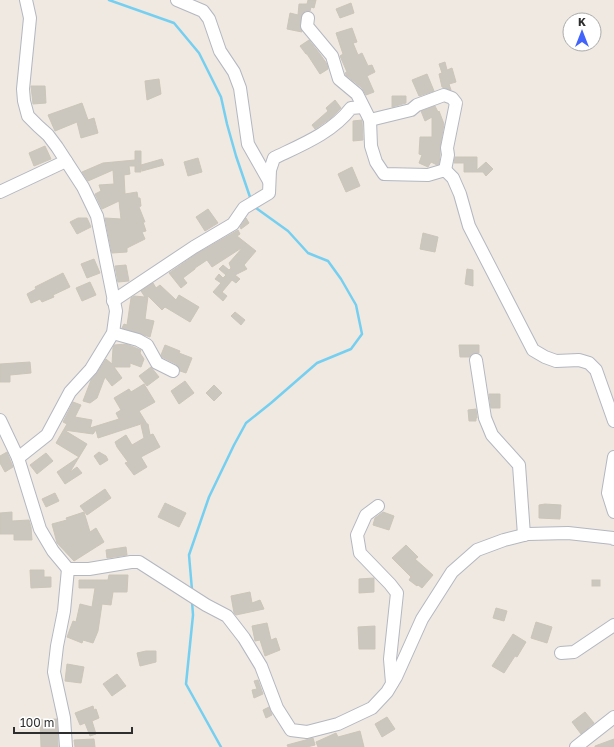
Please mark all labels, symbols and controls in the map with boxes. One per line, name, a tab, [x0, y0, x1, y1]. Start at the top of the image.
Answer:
north arrow	[562, 12, 602, 52]
text: K	[578, 15, 586, 28]
scale bar	[14, 709, 132, 735]
text: 100 m	[20, 715, 54, 730]

